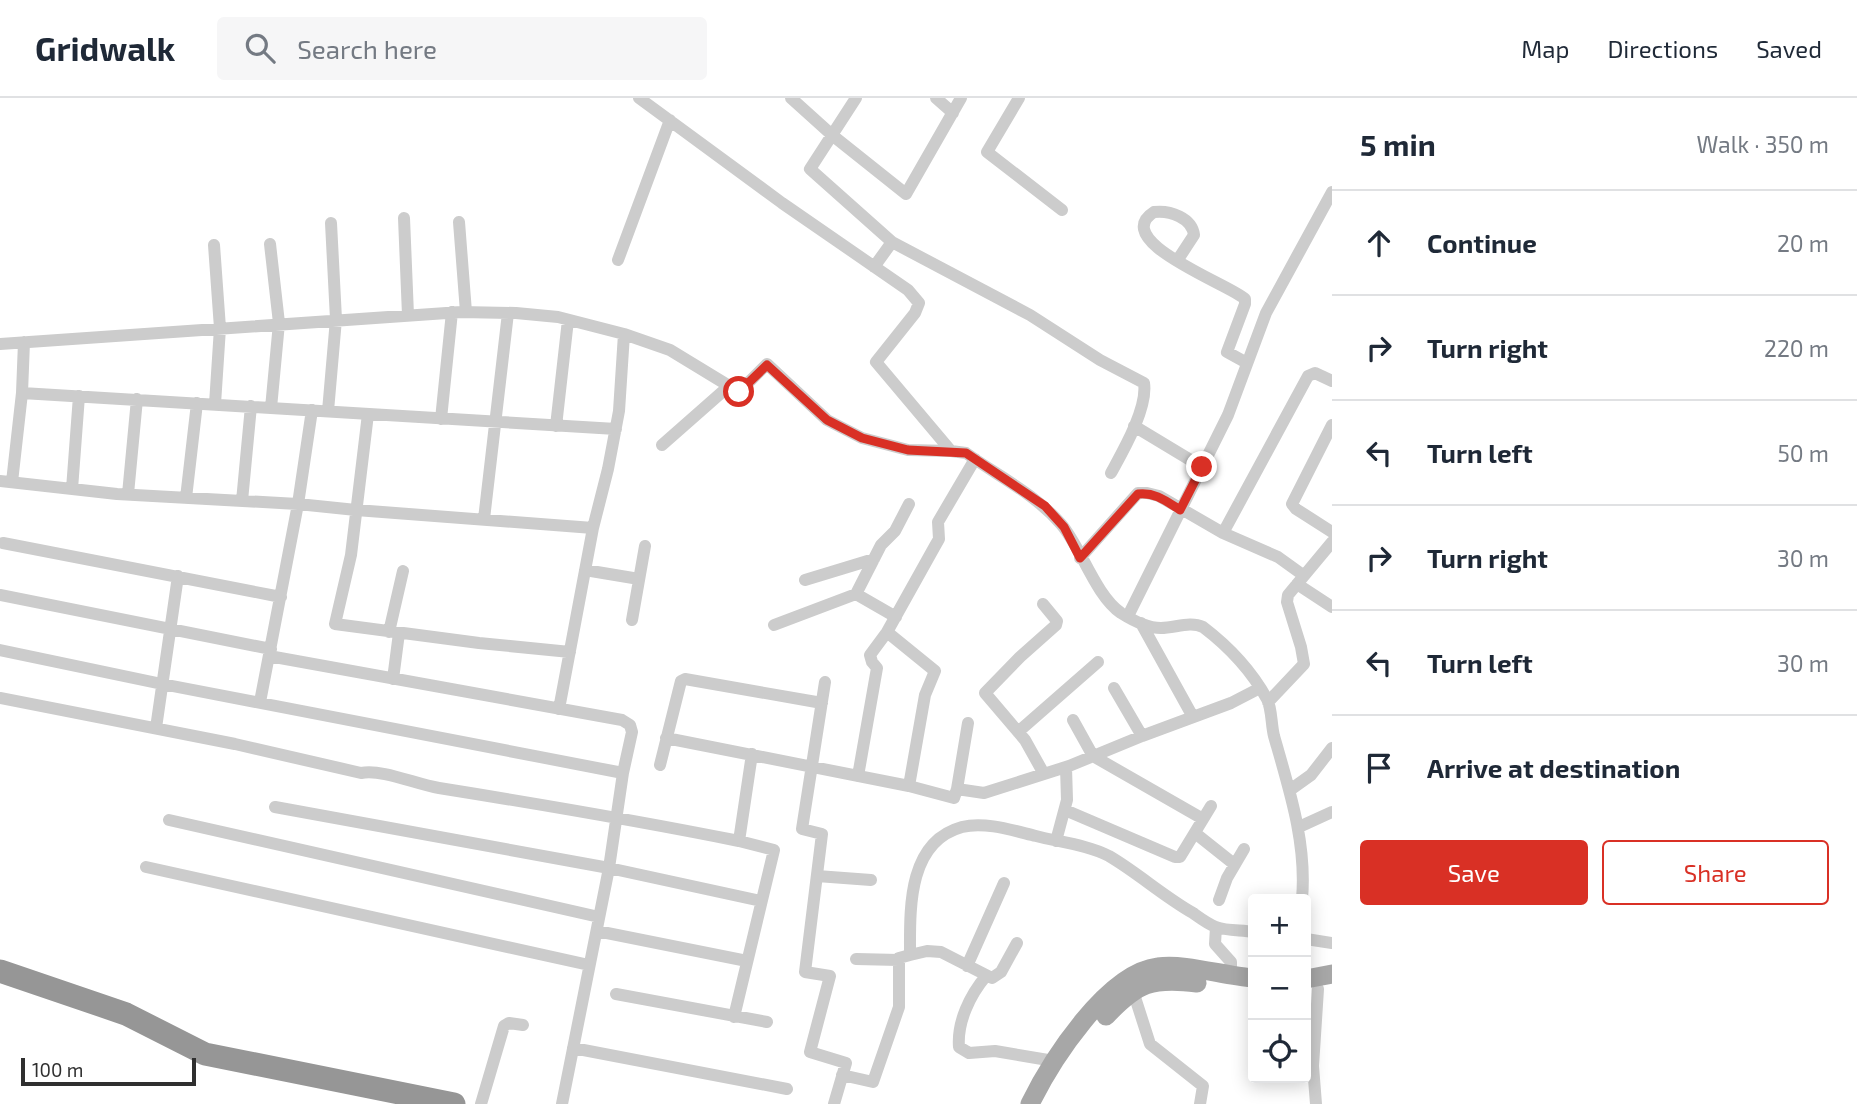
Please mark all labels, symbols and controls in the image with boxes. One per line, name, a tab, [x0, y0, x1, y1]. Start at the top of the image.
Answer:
search box	[217, 17, 707, 80]
text: Gridwalk	[35, 28, 175, 68]
icon: search	[241, 29, 279, 67]
text: Search here	[297, 33, 437, 64]
text: Map	[1521, 34, 1569, 63]
text: Directions	[1607, 34, 1718, 63]
text: Saved	[1756, 34, 1822, 63]
text: 5 min	[1360, 126, 1436, 162]
text: Walk · 350 m	[1697, 130, 1829, 158]
icon: ahead	[1360, 224, 1398, 262]
text: Continue	[1427, 227, 1537, 258]
text: 20 m	[1777, 229, 1829, 257]
icon: right	[1360, 329, 1398, 367]
text: Turn right	[1427, 332, 1548, 363]
text: 220 m	[1764, 334, 1829, 362]
route start	[723, 376, 754, 407]
icon: left	[1360, 434, 1398, 472]
text: Turn left	[1427, 437, 1533, 468]
text: 50 m	[1778, 439, 1829, 467]
route end	[1186, 451, 1217, 482]
icon: right	[1360, 539, 1398, 577]
text: Turn right	[1427, 542, 1548, 573]
text: 30 m	[1777, 544, 1829, 572]
icon: left	[1360, 644, 1398, 682]
text: Turn left	[1427, 647, 1533, 678]
text: 30 m	[1777, 649, 1829, 677]
icon: arrive	[1360, 749, 1398, 787]
text: Arrive at destination	[1427, 752, 1680, 783]
button: Save	[1360, 840, 1588, 905]
button: Share	[1602, 840, 1829, 905]
map controls	[1248, 894, 1311, 1083]
button: +	[1248, 894, 1311, 957]
button: −	[1248, 957, 1311, 1020]
button: locate	[1248, 1020, 1311, 1083]
scale bar	[21, 1055, 196, 1087]
text: 100 m	[32, 1058, 83, 1081]

